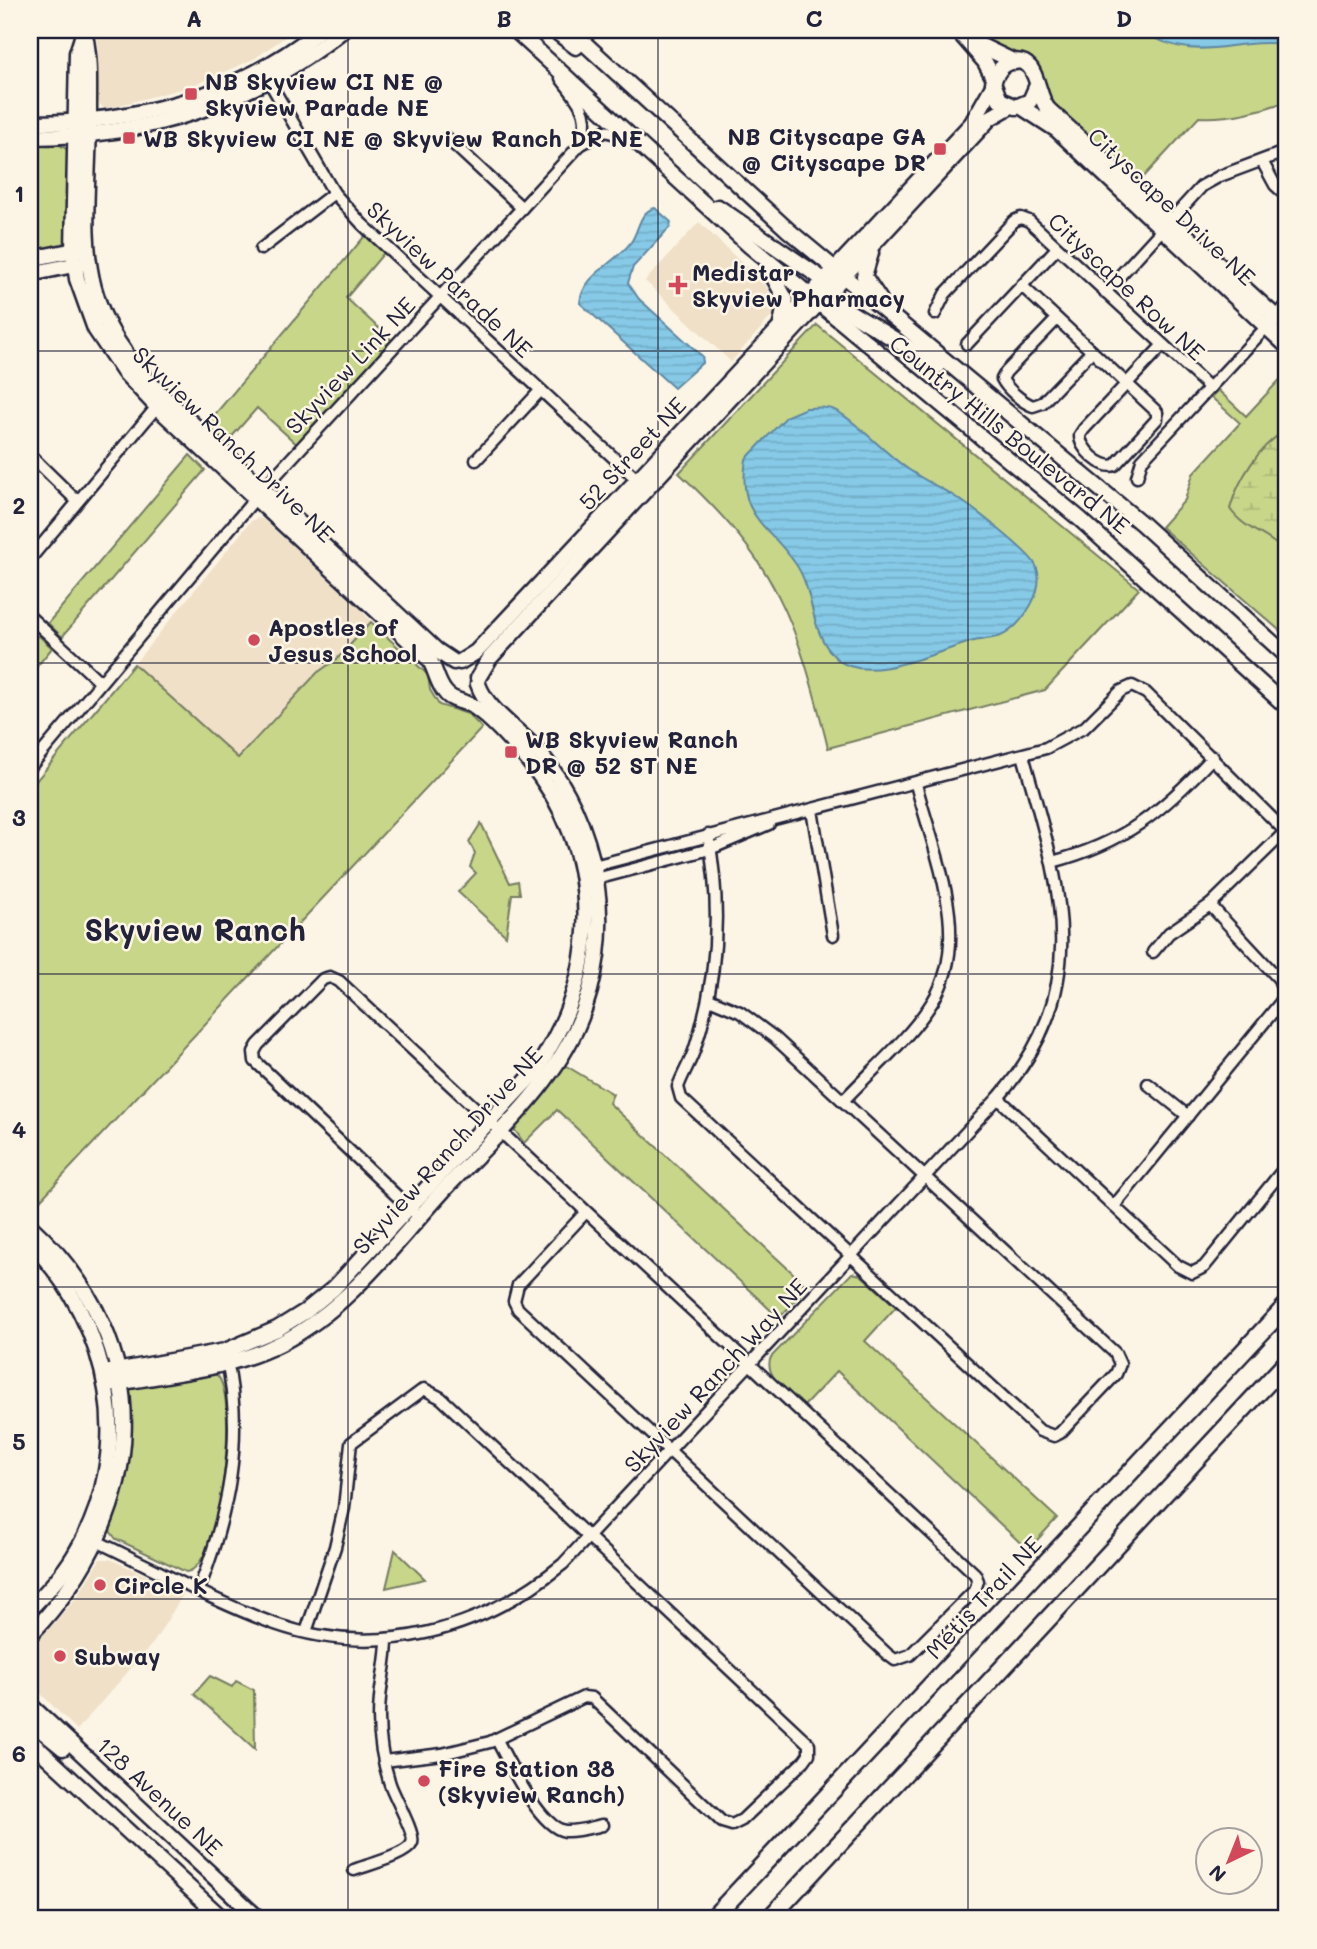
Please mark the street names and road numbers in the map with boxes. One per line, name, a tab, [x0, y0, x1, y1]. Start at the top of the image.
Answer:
street label: Cityscape Drive NE	[1082, 120, 1262, 292]
street label: Skyview Parade NE	[361, 194, 539, 364]
street label: Cityscape Row NE	[1042, 205, 1212, 367]
street label: Skyview Link NE	[279, 290, 421, 440]
street label: Country Hills Boulevard NE	[884, 328, 1136, 540]
street label: Skyview Ranch Drive NE	[127, 340, 341, 548]
street label: 52 Street NE	[572, 390, 692, 516]
street label: Skyview Ranch Drive NE	[346, 1040, 548, 1260]
street label: Skyview Ranch Way NE	[617, 1271, 813, 1479]
street label: Métis Trail NE	[918, 1529, 1048, 1665]
street label: 128 Avenue NE	[91, 1730, 229, 1862]

